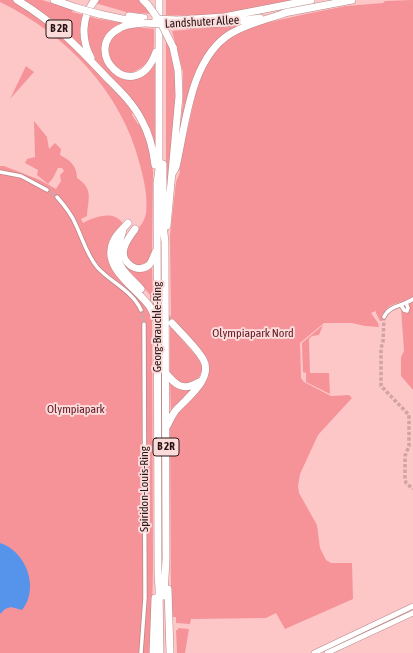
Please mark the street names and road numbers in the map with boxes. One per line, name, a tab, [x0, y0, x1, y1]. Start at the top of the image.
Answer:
street label: Landshuter Allee	[164, 13, 240, 31]
road number: B 2R	[46, 20, 72, 38]
street label: Georg-Brauchle-Ring	[150, 282, 164, 372]
road number: B 2R	[153, 438, 179, 456]
street label: Spiridon-Louis-Ring	[137, 446, 151, 532]

